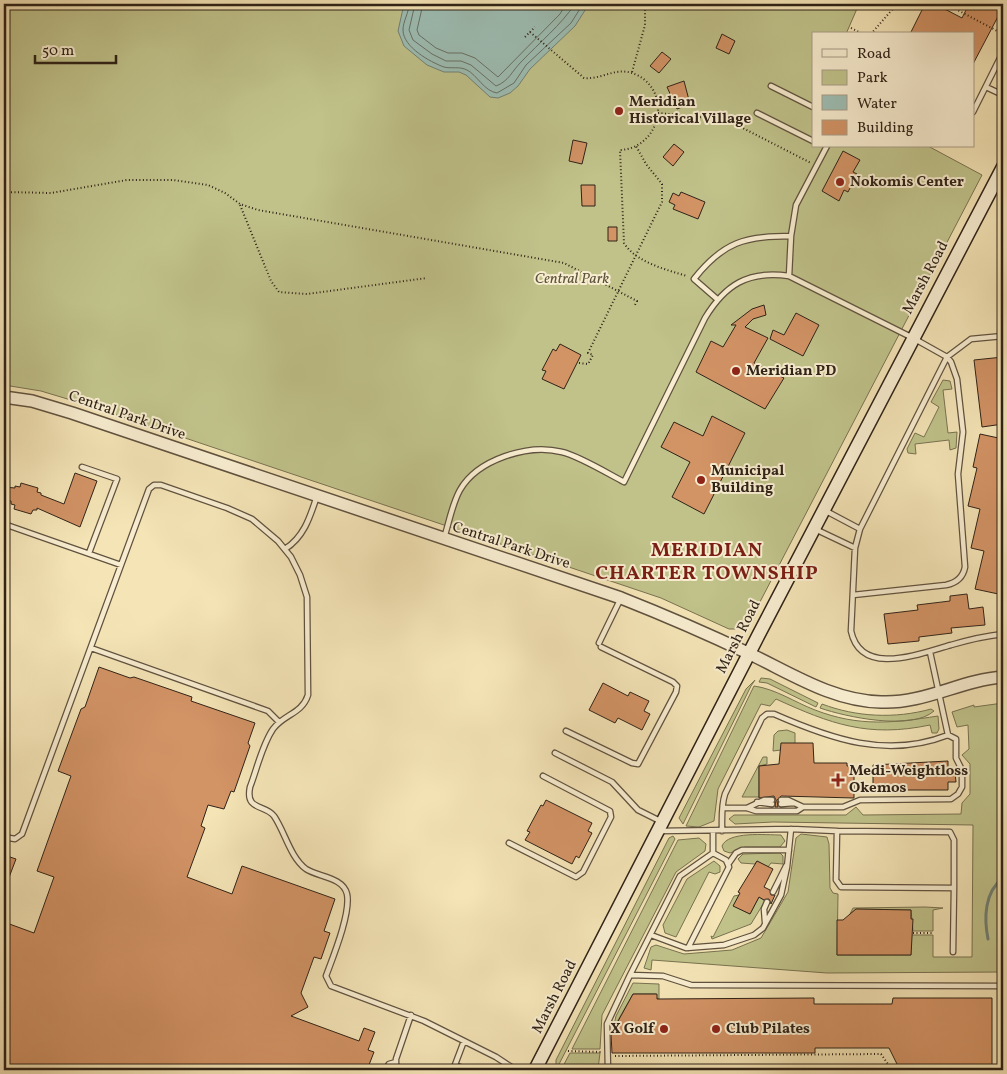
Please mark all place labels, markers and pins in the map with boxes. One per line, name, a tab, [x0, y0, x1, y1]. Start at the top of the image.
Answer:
place label: Meridian Historical Village	[629, 92, 752, 130]
marker: Meridian Historical Village	[613, 105, 625, 117]
place label: Nokomis Center	[850, 172, 964, 193]
marker: Nokomis Center	[834, 176, 846, 188]
place label: Meridian PD	[746, 361, 836, 382]
marker: Meridian PD	[730, 365, 742, 377]
place label: Municipal Building	[711, 461, 784, 499]
marker: Municipal Building	[695, 474, 707, 486]
place label: Medi-Weightloss Okemos	[849, 761, 968, 799]
marker: Medi-Weightloss Okemos	[831, 773, 845, 787]
place label: X Golf	[610, 1019, 655, 1040]
place label: Club Pilates	[726, 1019, 810, 1040]
marker: X Golf	[658, 1023, 670, 1035]
marker: Club Pilates	[710, 1023, 722, 1035]

